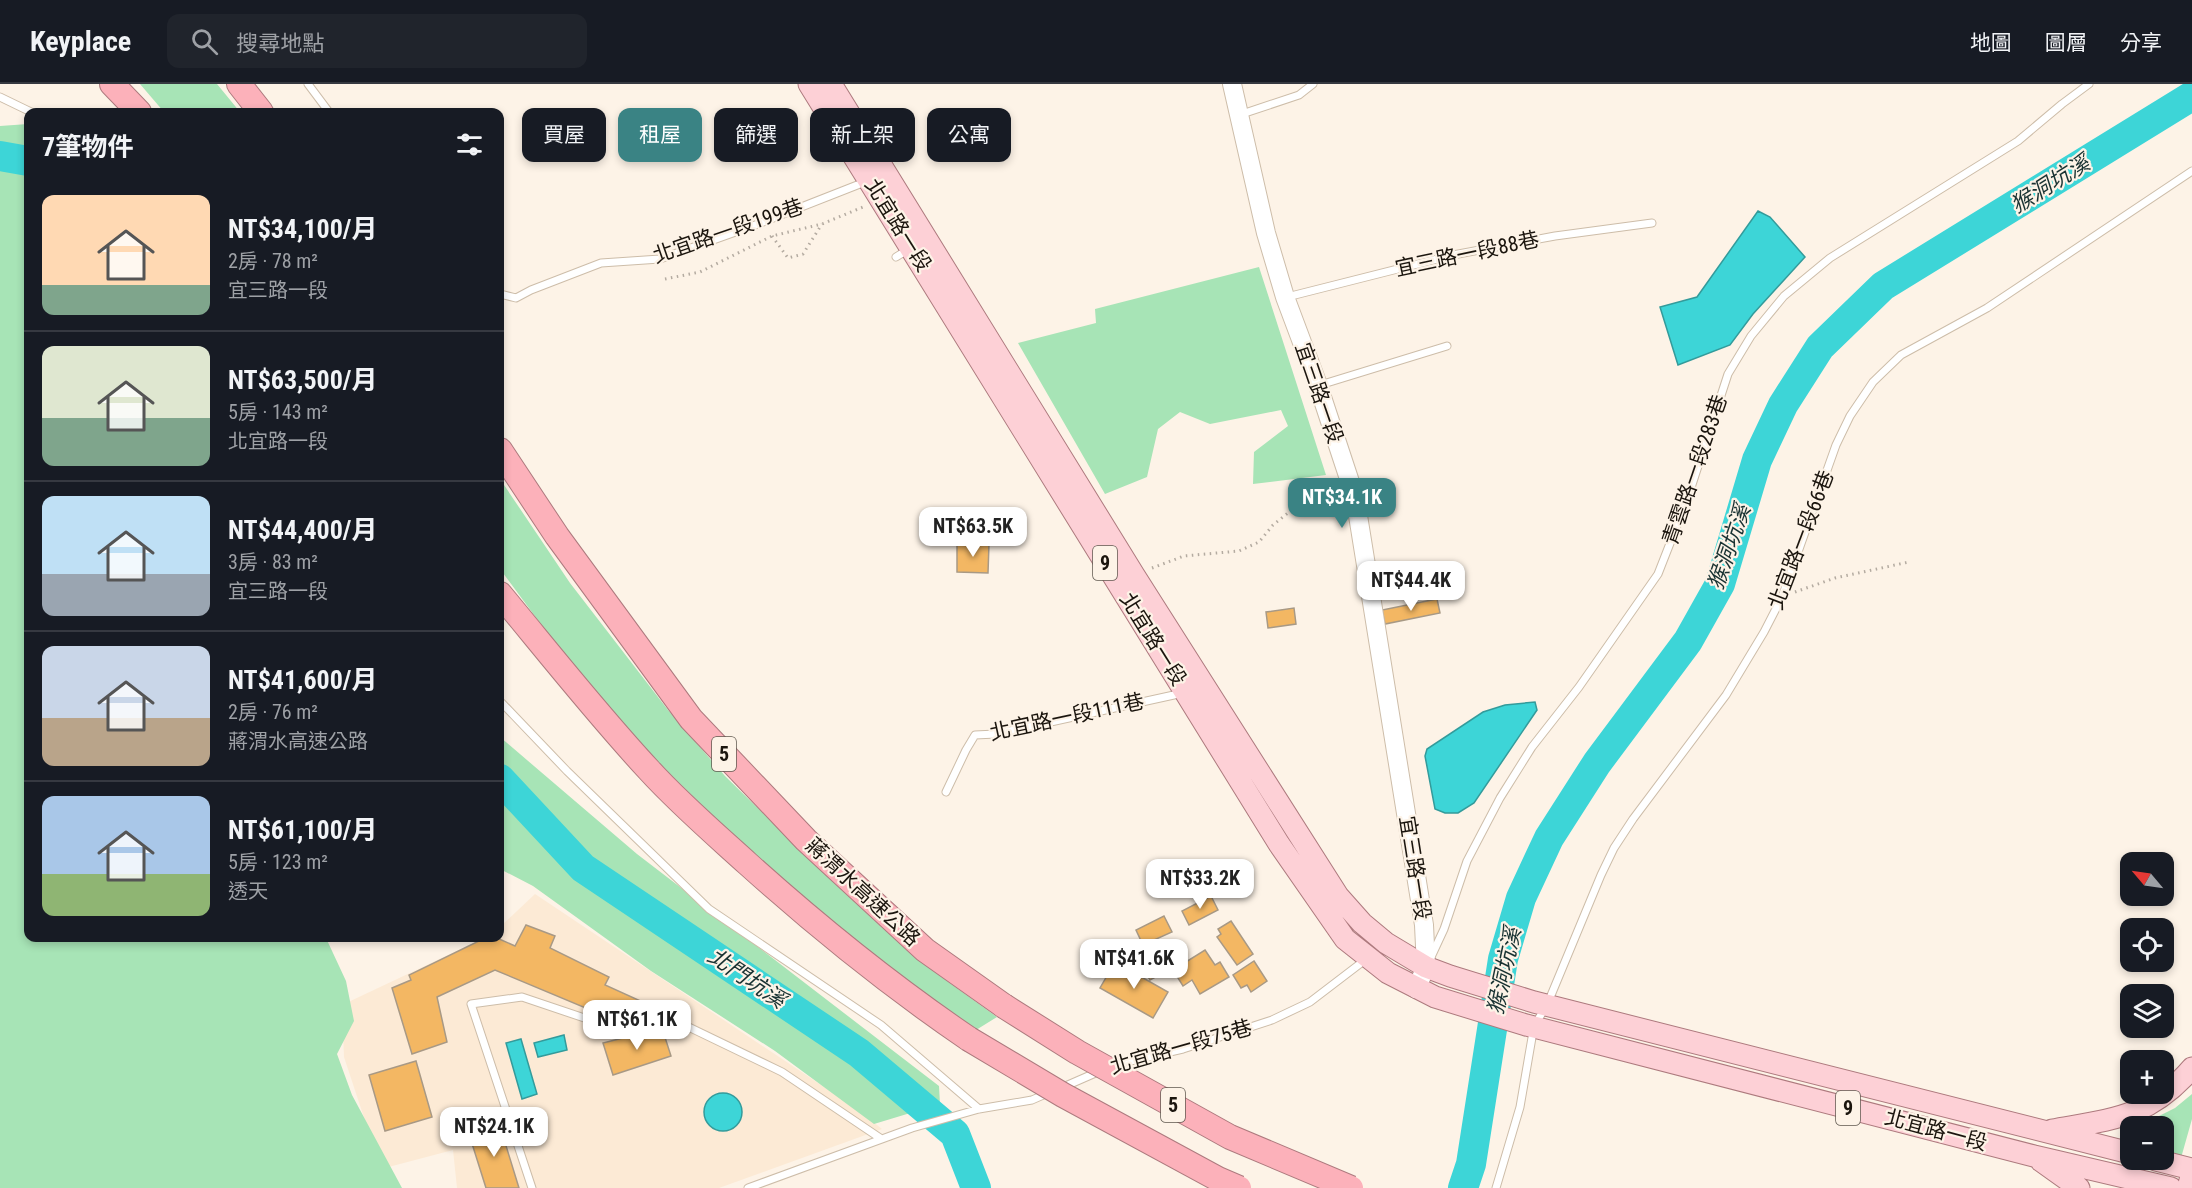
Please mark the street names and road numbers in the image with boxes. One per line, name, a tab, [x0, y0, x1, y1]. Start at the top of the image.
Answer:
street label: 北宜路一段	[860, 174, 936, 276]
street label: 北宜路一段199巷	[650, 194, 806, 268]
street label: 宜三路一段88巷	[1393, 227, 1541, 281]
street label: 宜三路一段	[1291, 339, 1347, 447]
street label: 青雲路一段283巷	[1658, 392, 1732, 548]
street label: 北宜路一段66巷	[1764, 467, 1838, 613]
road number: 9	[1093, 546, 1117, 580]
street label: 北宜路一段	[1115, 588, 1191, 690]
street label: 北宜路一段111巷	[988, 689, 1146, 745]
road number: 5	[712, 737, 736, 771]
street label: 宜三路一段	[1395, 814, 1435, 922]
street label: 蔣渭水高速公路	[801, 833, 925, 951]
street label: 北宜路一段75巷	[1107, 1015, 1255, 1079]
road number: 5	[1161, 1088, 1185, 1122]
road number: 9	[1836, 1091, 1860, 1125]
street label: 北宜路一段	[1882, 1105, 1990, 1155]

